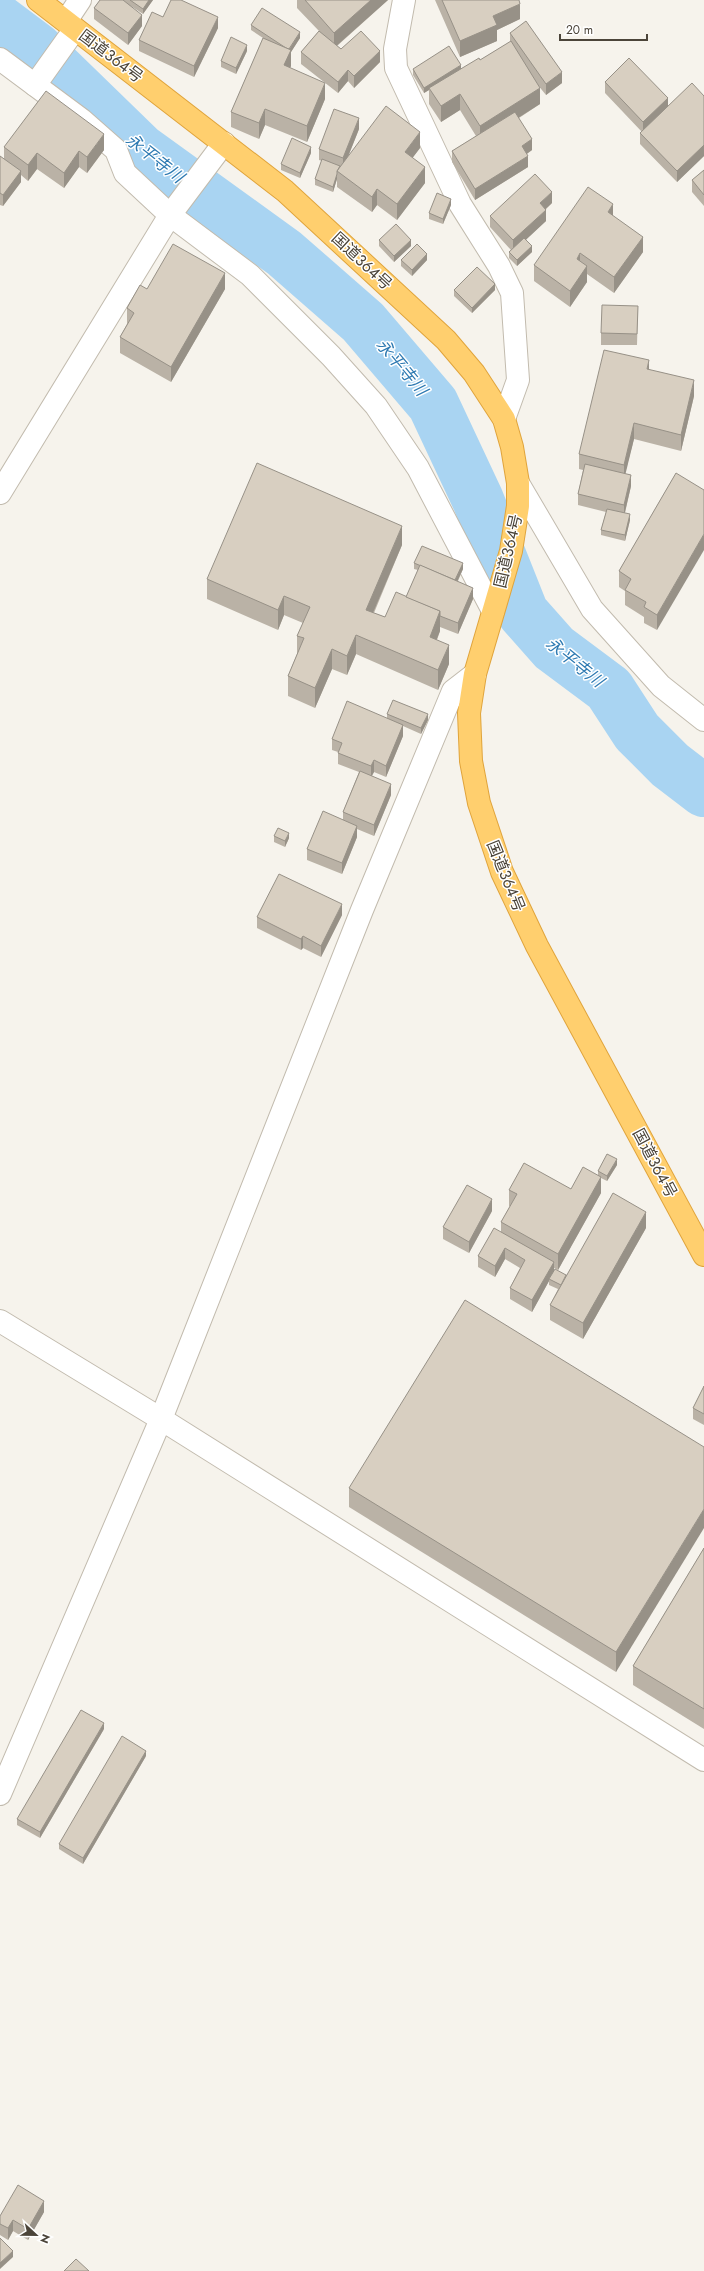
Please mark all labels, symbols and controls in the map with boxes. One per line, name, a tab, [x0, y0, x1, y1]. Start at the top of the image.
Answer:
scale bar	[560, 16, 647, 42]
text: 20 m	[566, 21, 593, 39]
street label: 国道364号	[74, 24, 148, 88]
water label: 永平寺川	[121, 128, 191, 190]
street label: 国道364号	[327, 227, 397, 295]
water label: 永平寺川	[371, 333, 434, 402]
street label: 国道364号	[488, 512, 528, 590]
water label: 永平寺川	[541, 631, 611, 694]
street label: 国道364号	[481, 837, 531, 915]
street label: 国道364号	[627, 1124, 683, 1202]
north arrow	[16, 2215, 56, 2255]
text: N	[36, 2232, 54, 2246]

